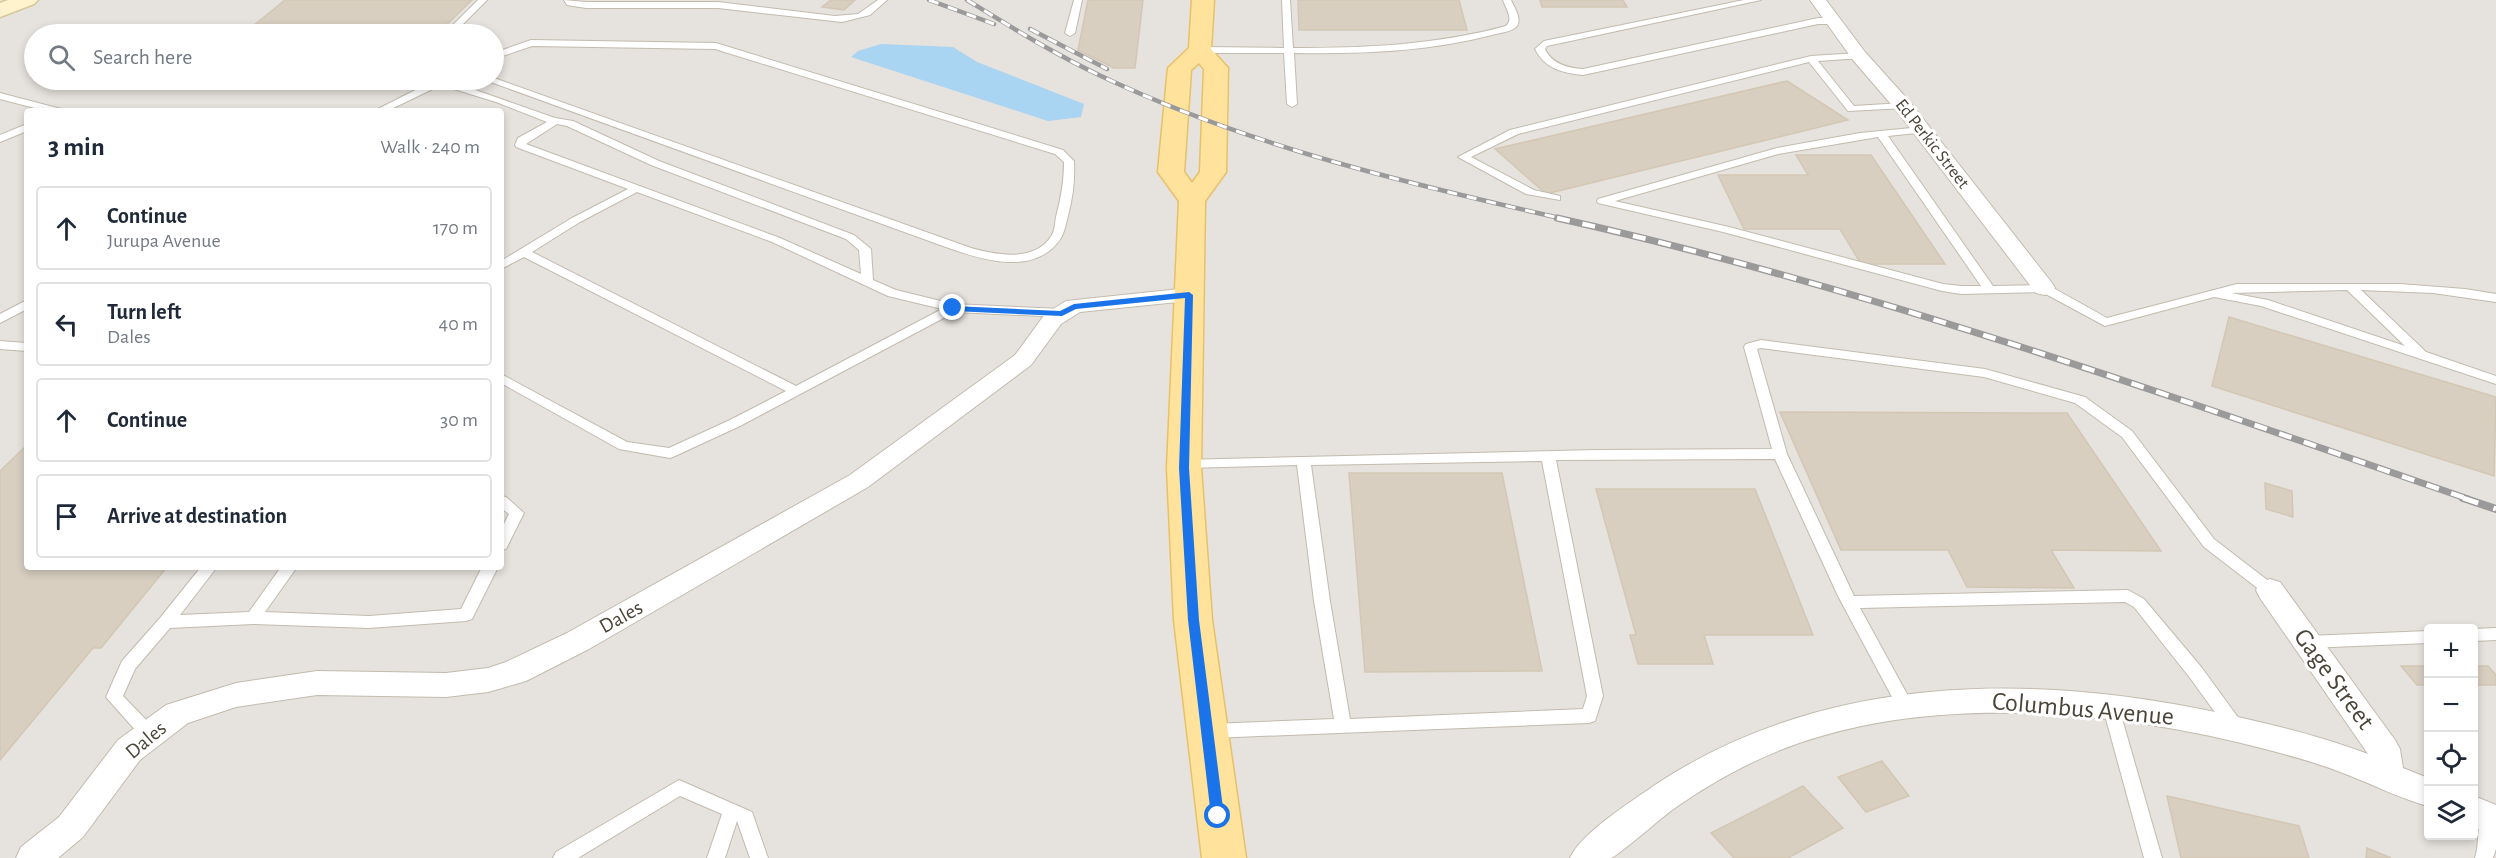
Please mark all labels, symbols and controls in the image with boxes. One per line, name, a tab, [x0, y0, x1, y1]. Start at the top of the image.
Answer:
search box	[24, 24, 504, 90]
icon: search	[45, 41, 78, 74]
text: Search here	[93, 46, 192, 68]
street label: Ed Perkic Street	[1892, 96, 1973, 192]
text: 3 min	[48, 134, 105, 160]
text: Walk · 240 m	[380, 137, 480, 157]
text: Continue	[107, 205, 187, 227]
icon: ahead	[50, 212, 83, 245]
text: 170 m	[433, 218, 478, 238]
text: Jurupa Avenue	[107, 231, 221, 251]
route end	[939, 294, 965, 320]
text: Turn left	[107, 301, 181, 323]
icon: left	[50, 308, 83, 341]
text: 40 m	[439, 314, 478, 334]
text: Dales	[107, 327, 151, 347]
icon: ahead	[50, 404, 83, 437]
text: Continue	[107, 409, 187, 431]
text: 30 m	[440, 410, 478, 430]
icon: arrive	[50, 500, 83, 533]
text: Arrive at destination	[107, 505, 287, 527]
street label: Dales	[596, 597, 646, 637]
street label: Gage Street	[2289, 624, 2379, 734]
map controls	[2424, 624, 2478, 840]
button: +	[2424, 624, 2478, 678]
button: −	[2424, 678, 2478, 732]
street label: Columbus Avenue	[1991, 688, 2175, 730]
street label: Dales	[122, 717, 170, 763]
button: locate	[2424, 732, 2478, 786]
button: layers	[2424, 786, 2478, 840]
route start	[1204, 802, 1230, 828]

